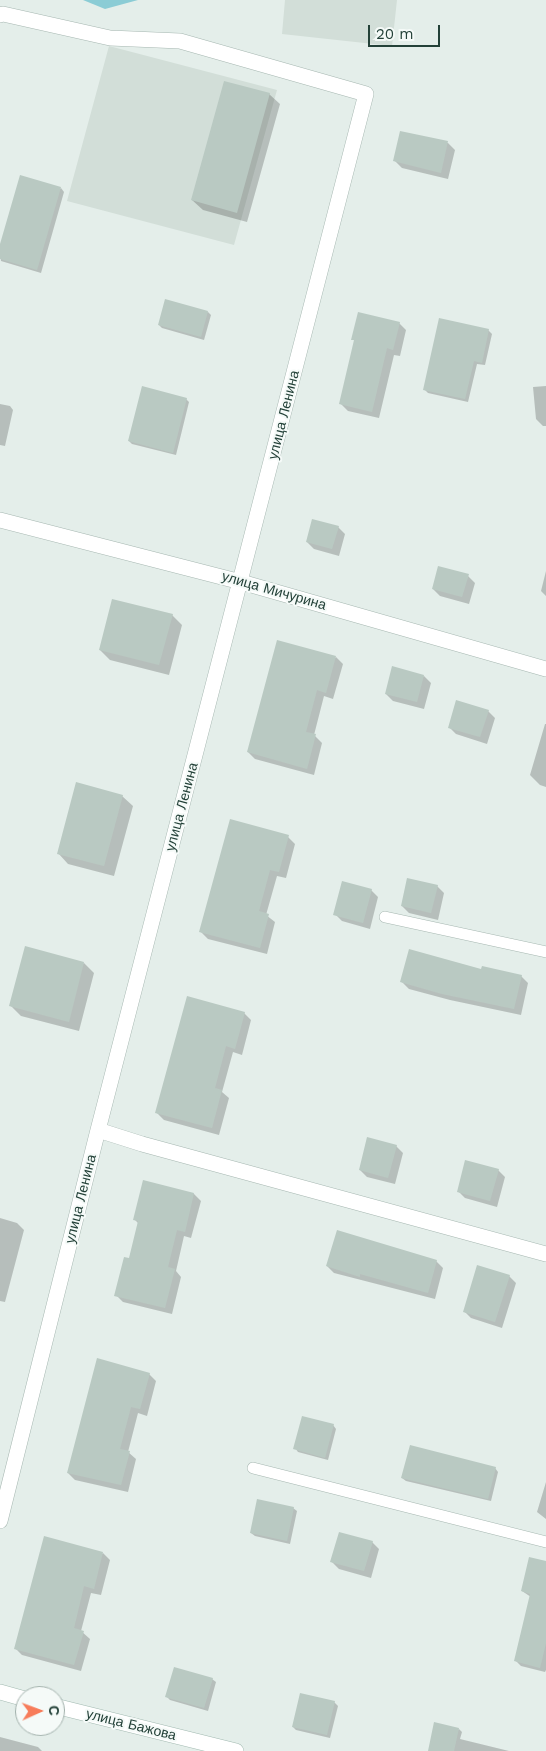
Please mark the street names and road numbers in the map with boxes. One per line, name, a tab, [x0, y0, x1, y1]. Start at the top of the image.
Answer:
street label: улица Ленина	[265, 369, 303, 461]
street label: улица Мичурина	[220, 568, 328, 614]
street label: улица Ленина	[162, 761, 202, 853]
street label: улица Ленина	[62, 1153, 100, 1245]
street label: улица Бажова	[84, 1706, 178, 1744]

